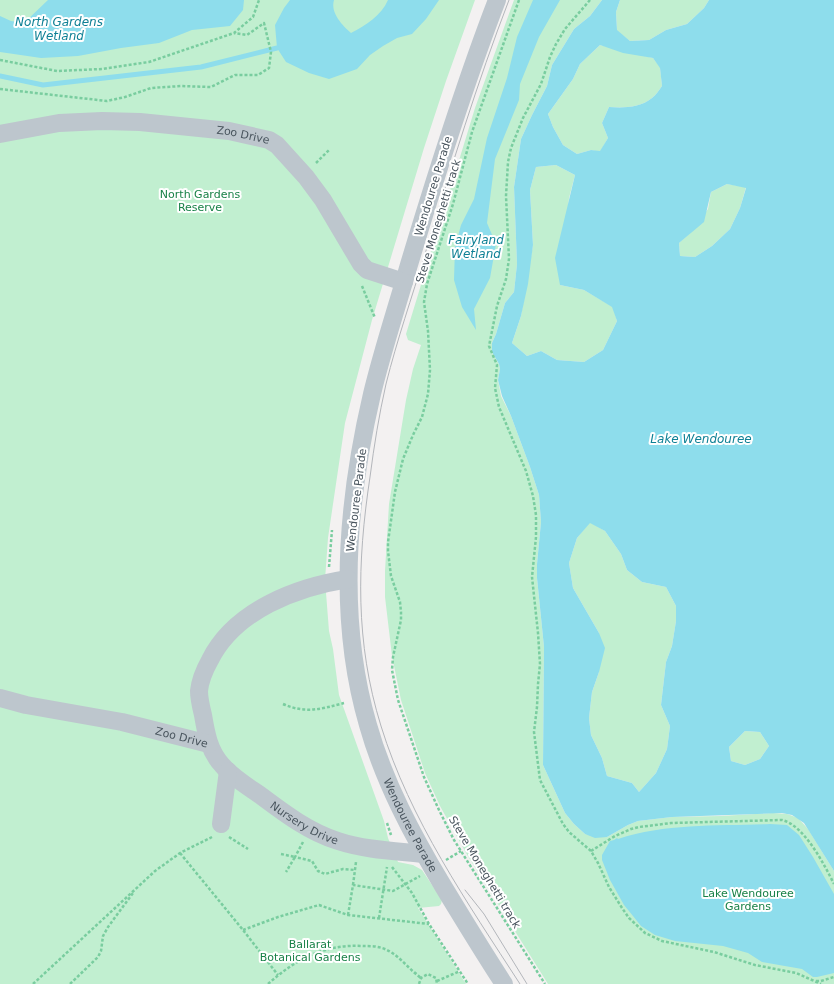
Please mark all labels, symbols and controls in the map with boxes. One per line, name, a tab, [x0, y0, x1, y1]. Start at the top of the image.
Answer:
water label: North Gardens Wetland	[15, 15, 103, 43]
street label: Zoo Drive	[216, 124, 271, 147]
street label: Wendouree Parade	[412, 134, 455, 238]
street label: Steve Moneghetti track	[413, 157, 464, 285]
park label: North Gardens Reserve	[160, 188, 240, 214]
water label: Fairyland Wetland	[448, 233, 504, 261]
water label: Lake Wendouree	[650, 432, 752, 446]
street label: Wendouree Parade	[344, 448, 369, 552]
street label: Zoo Drive	[154, 725, 210, 751]
street label: Wendouree Parade	[380, 776, 440, 875]
street label: Nursery Drive	[268, 799, 340, 848]
street label: Steve Moneghetti track	[446, 814, 524, 931]
park label: Lake Wendouree Gardens	[702, 887, 794, 913]
park label: Ballarat Botanical Gardens	[260, 938, 361, 964]

